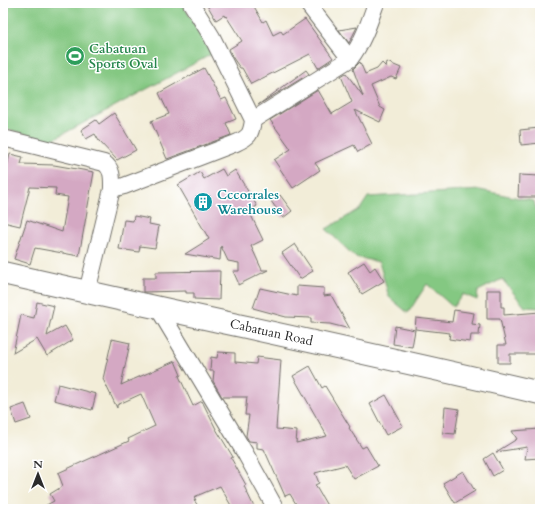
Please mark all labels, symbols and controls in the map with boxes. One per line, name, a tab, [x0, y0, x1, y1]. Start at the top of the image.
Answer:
place label: Cabatuan Sports Oval	[89, 40, 158, 73]
sports icon: Cabatuan Sports Oval	[64, 45, 86, 67]
place label: Cccorrales Warehouse	[216, 186, 283, 219]
building icon: Cccorrales Warehouse	[192, 191, 214, 213]
street label: Cabatuan Road	[228, 315, 315, 350]
north arrow	[18, 454, 58, 494]
text: N	[33, 457, 43, 472]

